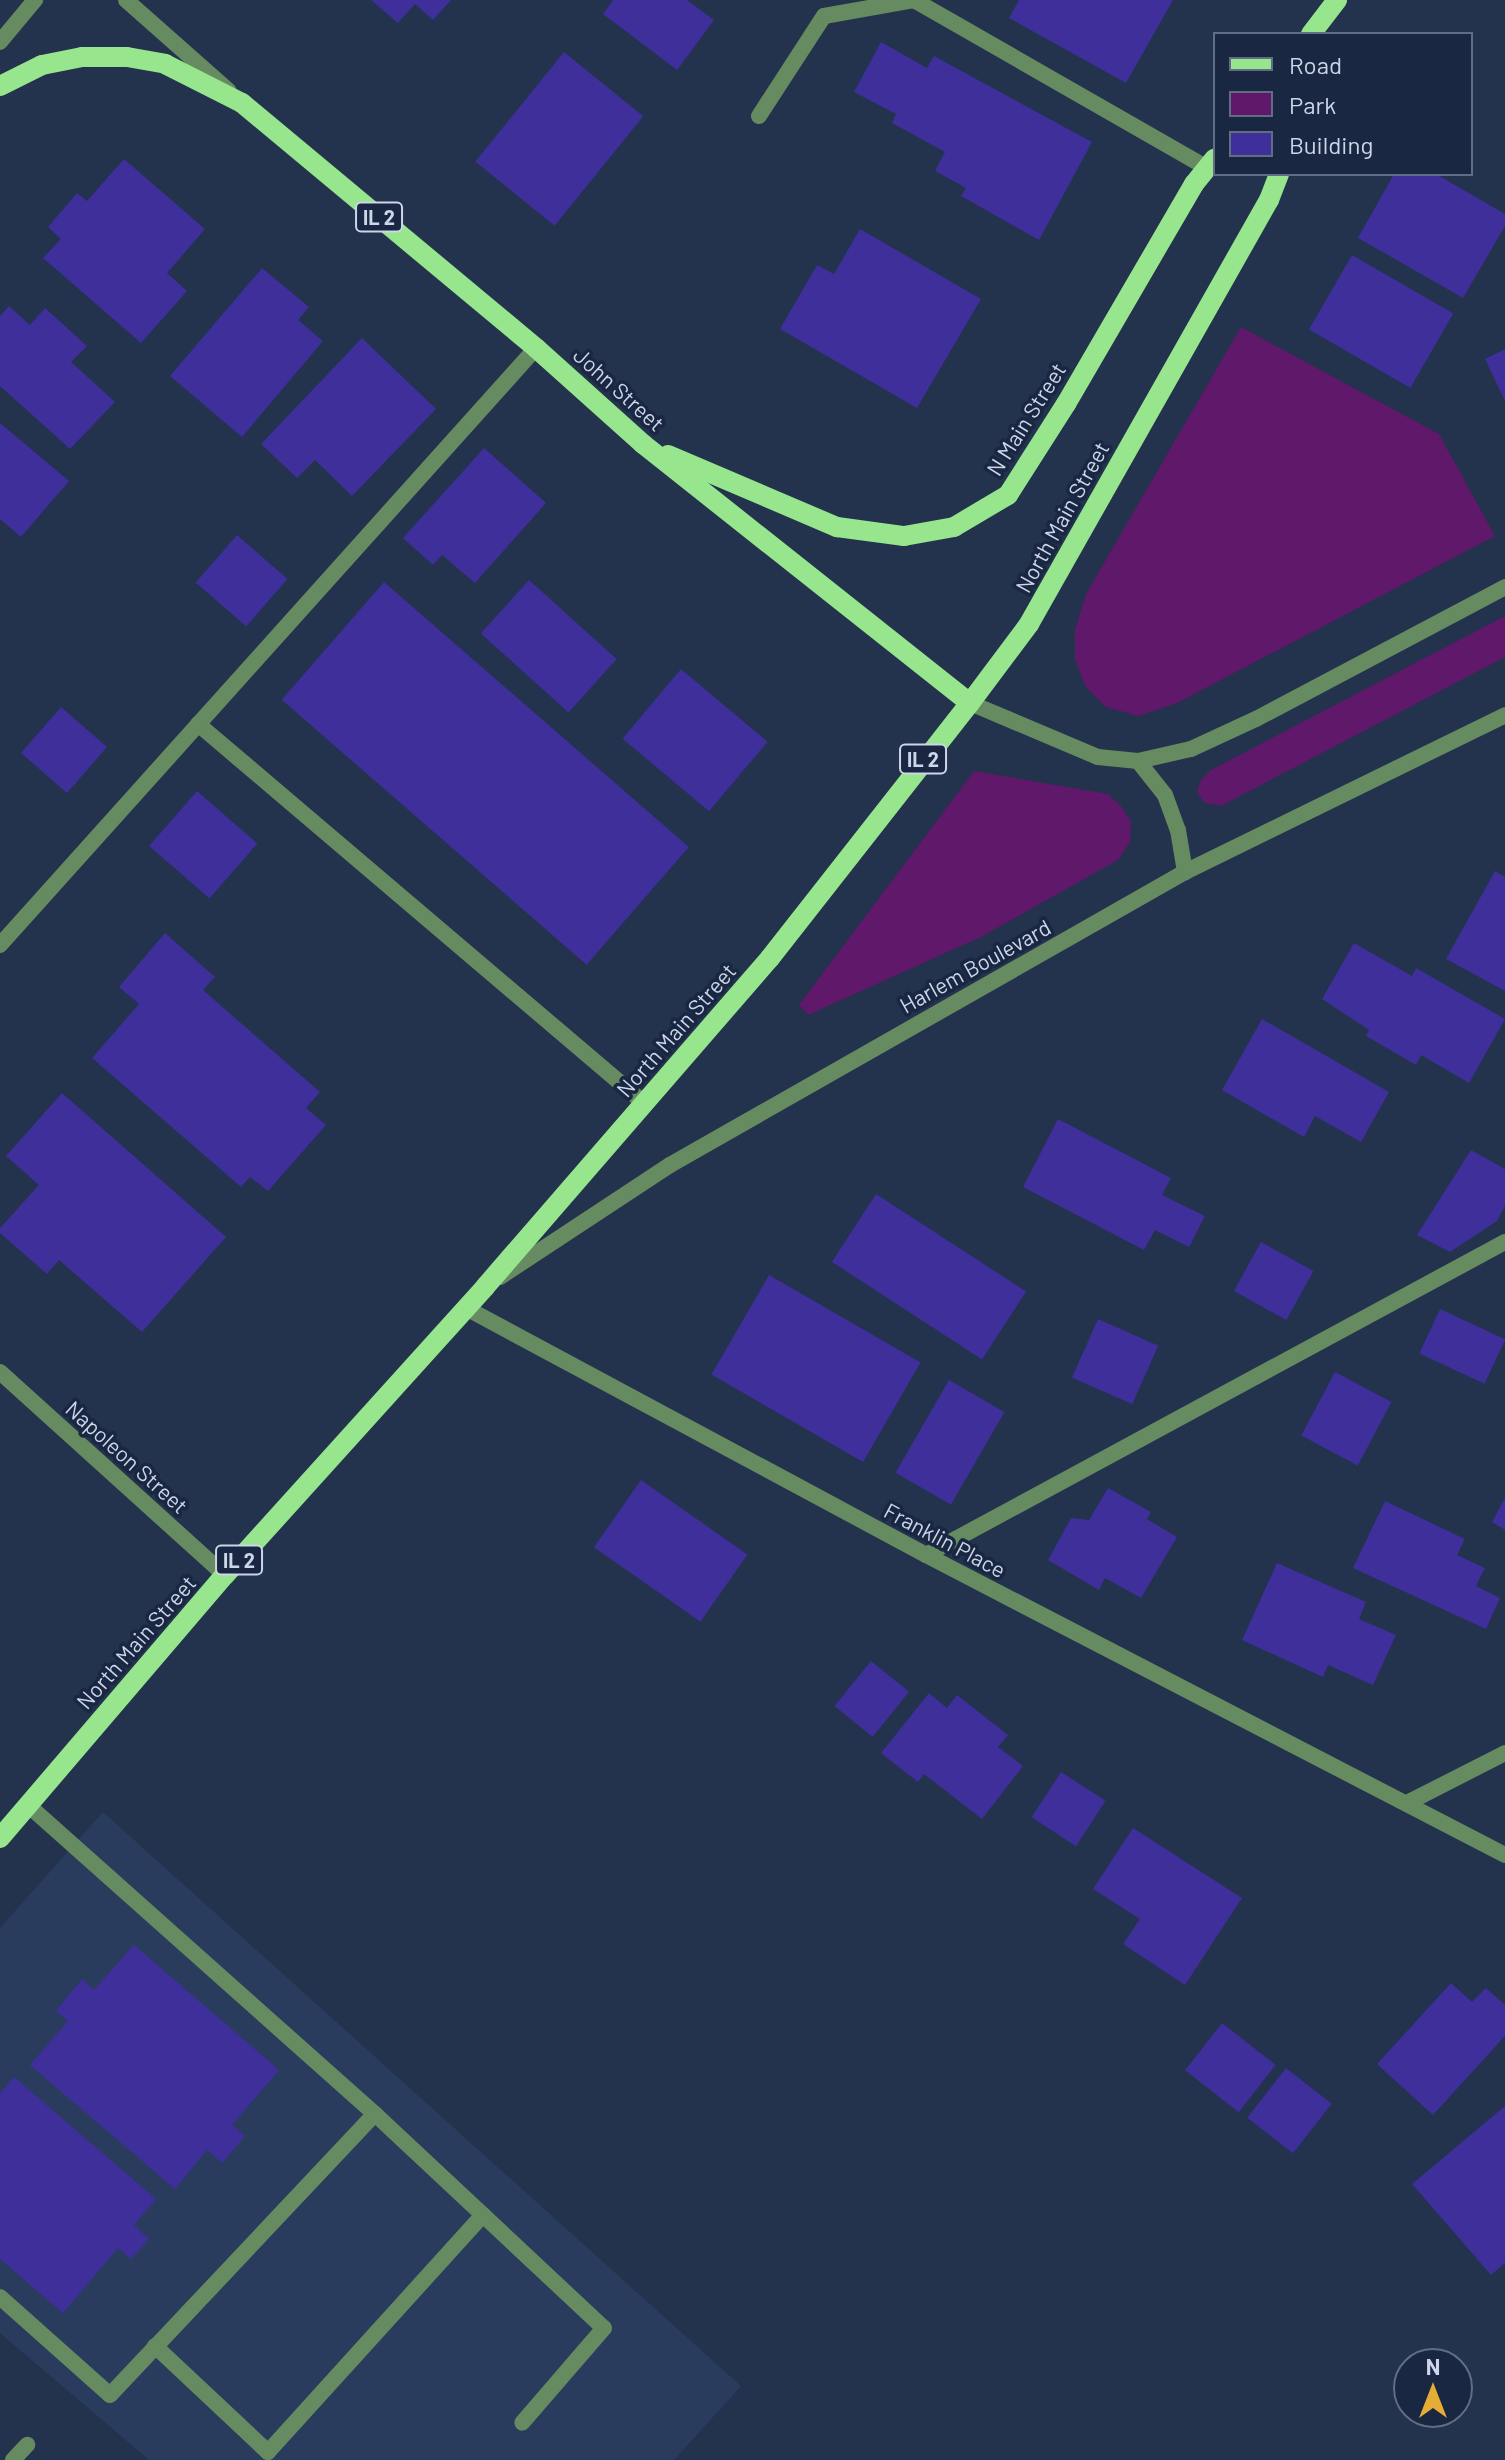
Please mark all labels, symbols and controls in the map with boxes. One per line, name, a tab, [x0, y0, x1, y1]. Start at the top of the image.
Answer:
legend	[1213, 32, 1473, 176]
text: Road	[1289, 50, 1342, 79]
text: Park	[1289, 90, 1336, 119]
text: Building	[1289, 130, 1373, 159]
road number: IL 2	[355, 201, 403, 233]
street label: John Street	[568, 341, 670, 437]
street label: N Main Street	[981, 358, 1071, 480]
street label: North Main Street	[1010, 437, 1114, 597]
road number: IL 2	[899, 743, 947, 775]
street label: Harlem Boulevard	[895, 914, 1055, 1018]
street label: North Main Street	[611, 958, 741, 1102]
street label: Napoleon Street	[61, 1395, 193, 1519]
street label: Franklin Place	[880, 1497, 1010, 1583]
road number: IL 2	[215, 1544, 263, 1576]
street label: North Main Street	[71, 1570, 201, 1714]
north arrow	[1393, 2348, 1473, 2428]
text: N	[1426, 2353, 1440, 2379]

